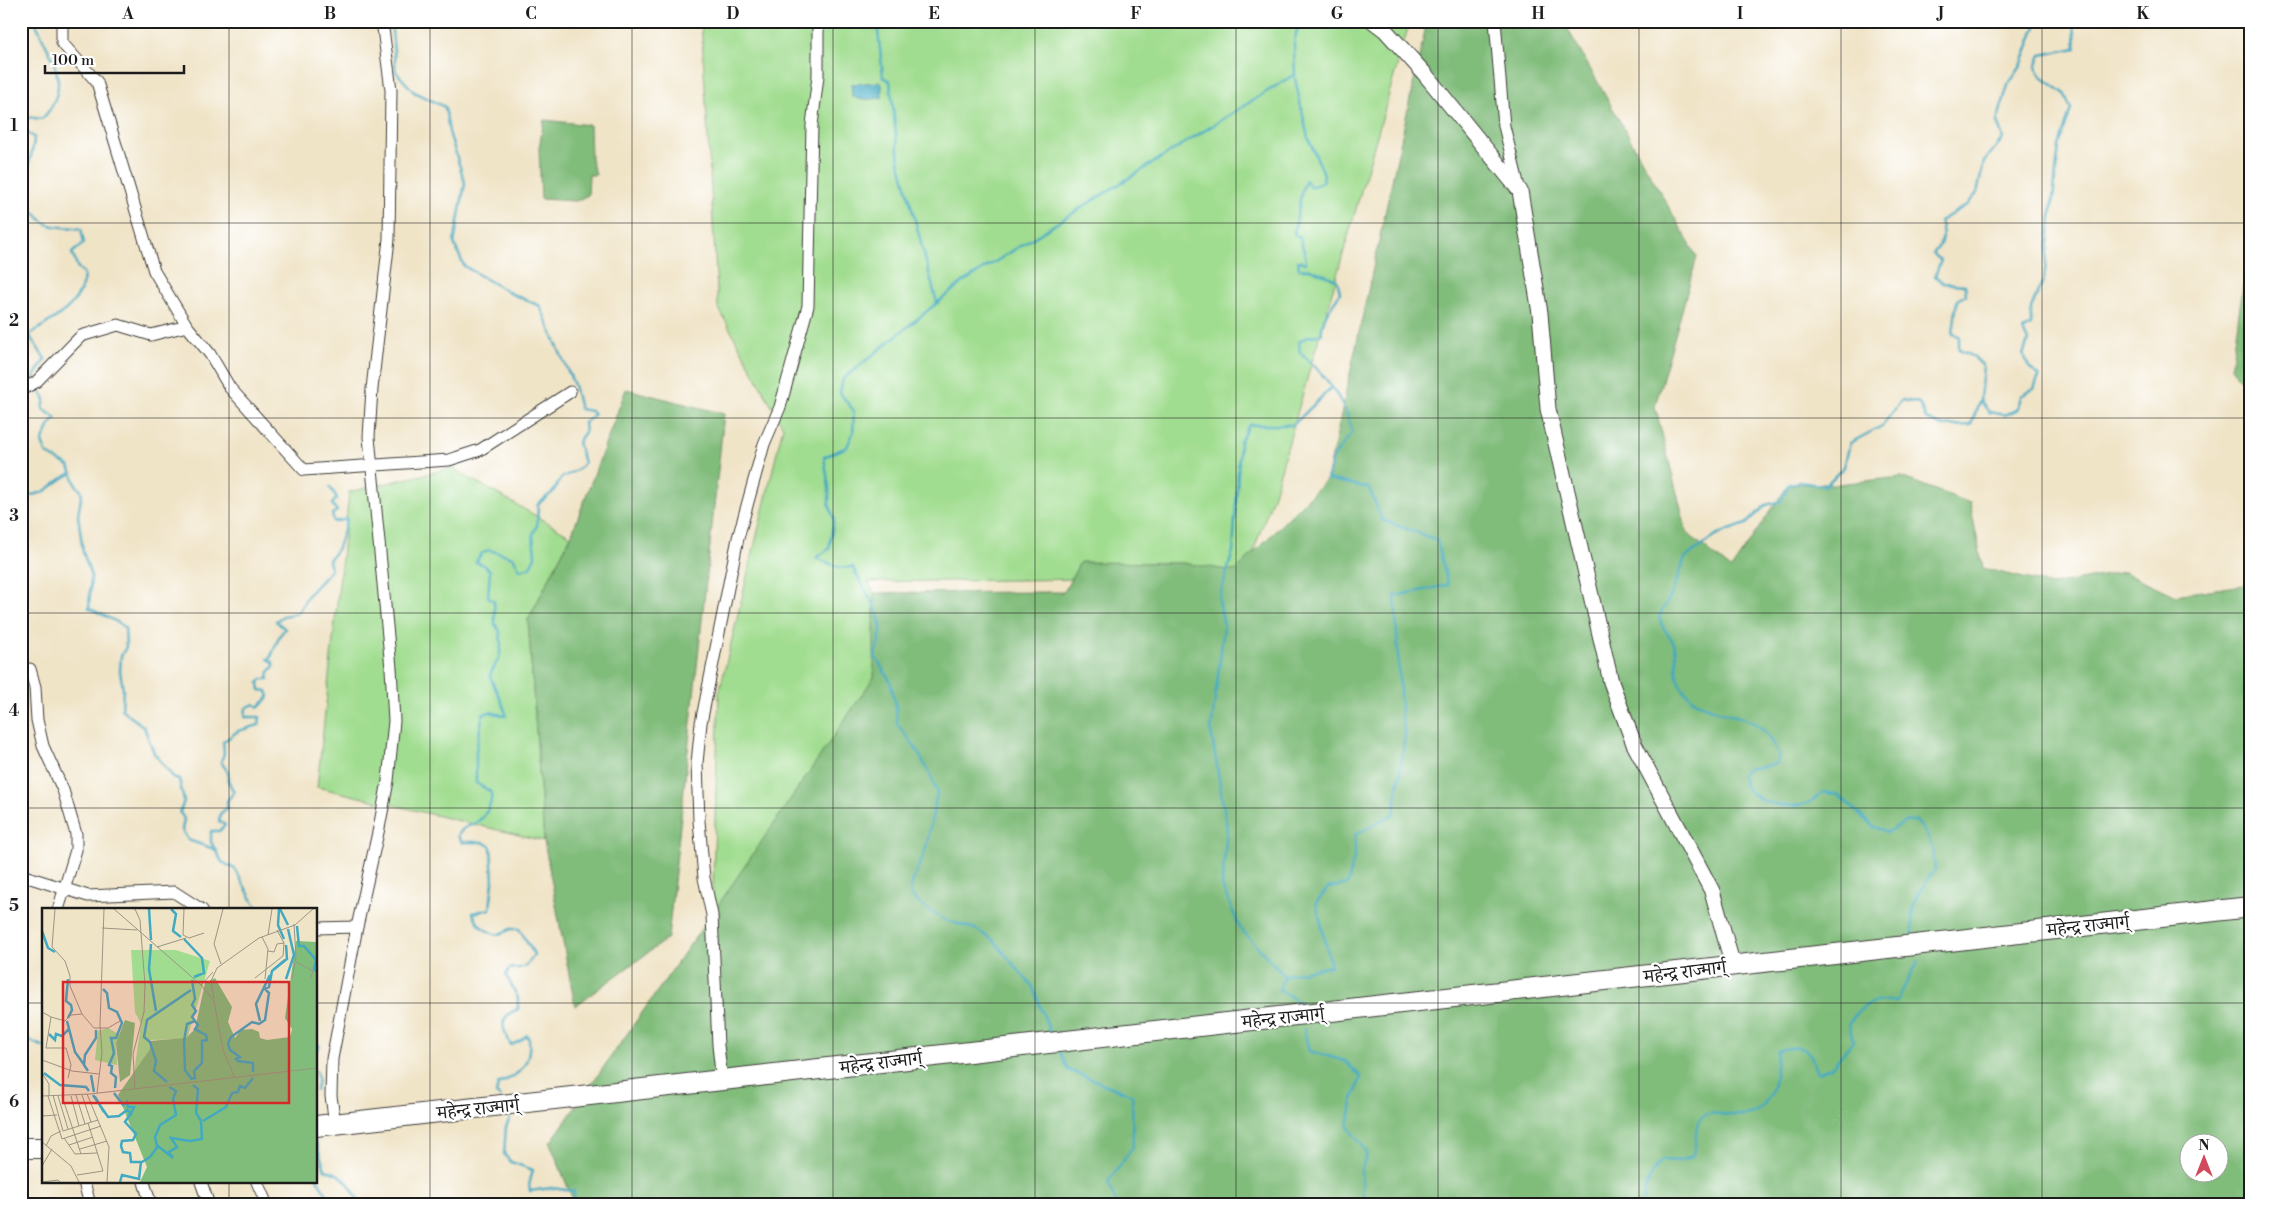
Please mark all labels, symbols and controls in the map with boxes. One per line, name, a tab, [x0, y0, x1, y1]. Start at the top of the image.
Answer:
text: A	[121, 4, 134, 24]
text: B	[324, 4, 336, 24]
text: C	[525, 4, 537, 24]
text: D	[727, 4, 740, 24]
text: E	[928, 4, 940, 24]
text: F	[1130, 4, 1142, 24]
text: G	[1331, 4, 1344, 24]
text: H	[1531, 4, 1545, 24]
text: I	[1737, 4, 1743, 24]
text: J	[1936, 4, 1944, 24]
text: K	[2137, 4, 2151, 24]
scale bar	[45, 42, 184, 74]
text: 100 m	[52, 51, 94, 70]
text: 1	[10, 116, 18, 136]
text: 2	[9, 311, 19, 331]
text: 3	[9, 506, 19, 526]
text: 4	[9, 701, 20, 721]
text: 5	[9, 896, 19, 916]
inset map	[42, 908, 318, 1184]
street label: महेन्द्र राज्मार्ग्	[2045, 909, 2133, 942]
street label: महेन्द्र राज्मार्ग्	[1641, 955, 1730, 989]
street label: महेन्द्र राज्मार्ग्	[1240, 1001, 1328, 1034]
street label: महेन्द्र राज्मार्ग्	[837, 1046, 926, 1080]
text: 6	[9, 1092, 19, 1112]
street label: महेन्द्र राज्मार्ग्	[435, 1092, 523, 1125]
north arrow	[2178, 1134, 2228, 1184]
text: N	[2198, 1137, 2210, 1155]

